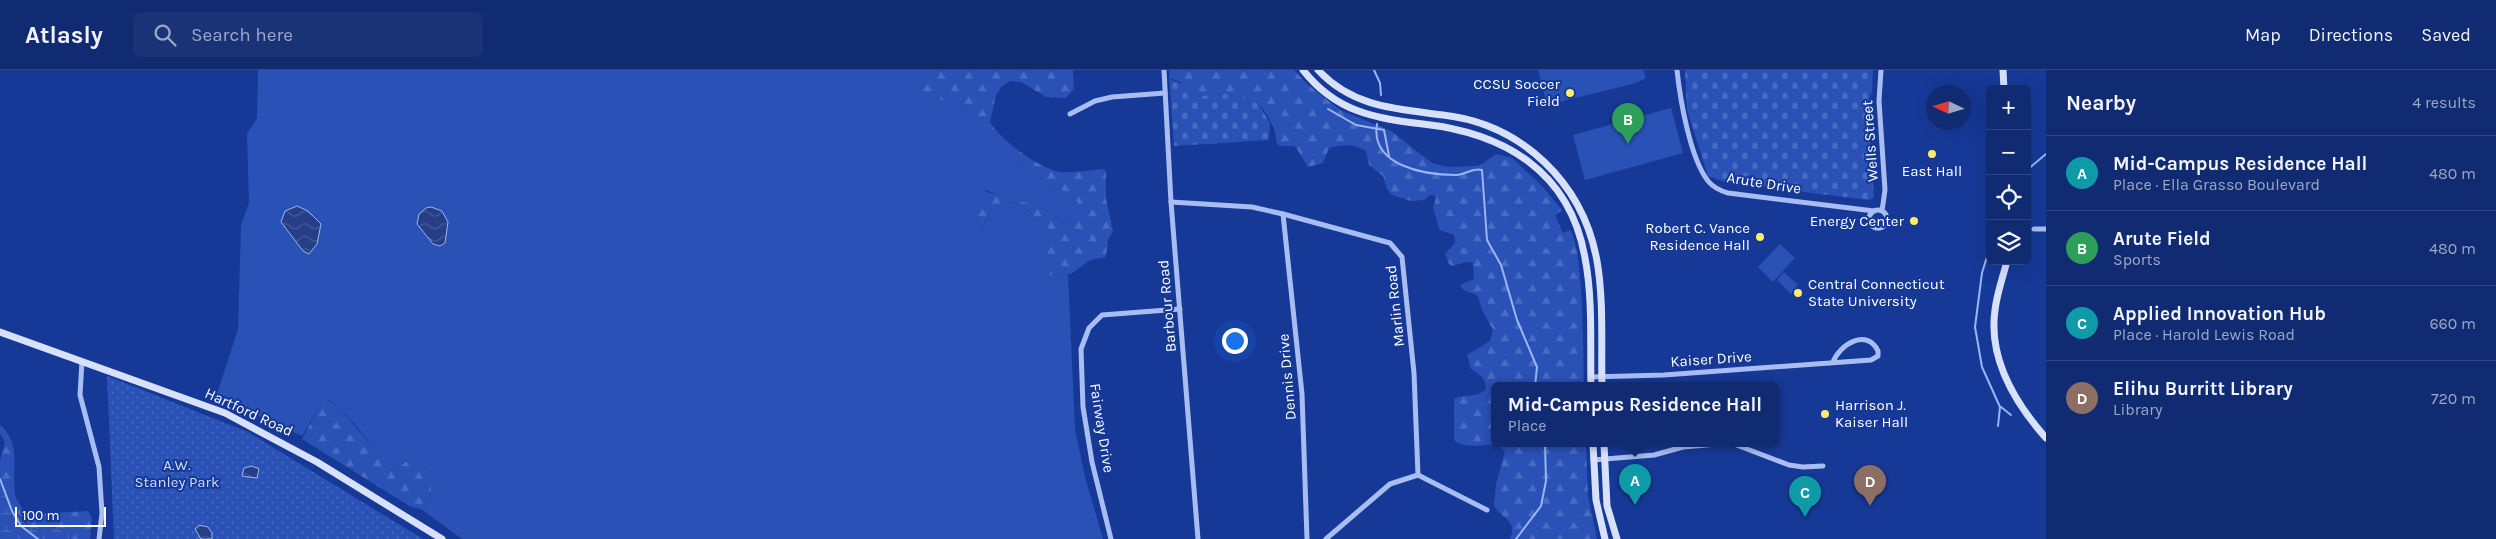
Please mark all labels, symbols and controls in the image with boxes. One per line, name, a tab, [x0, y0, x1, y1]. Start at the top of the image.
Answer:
search box	[133, 12, 483, 57]
text: Atlasly	[25, 21, 103, 49]
icon: search	[151, 21, 179, 49]
text: Search here	[191, 24, 293, 46]
text: Map	[2245, 24, 2281, 46]
text: Directions	[2309, 24, 2393, 46]
text: Saved	[2421, 24, 2471, 46]
place label: CCSU Soccer Field	[1473, 75, 1561, 110]
north arrow	[1926, 85, 1971, 130]
map controls	[1986, 85, 2031, 265]
button: +	[1986, 85, 2031, 130]
marker: CCSU Soccer Field	[1564, 87, 1576, 99]
text: Nearby	[2066, 91, 2136, 115]
text: 4 results	[2412, 93, 2476, 112]
street label: Wells Street	[1858, 99, 1882, 182]
pin: B	[1612, 103, 1644, 144]
button: −	[1986, 130, 2031, 175]
marker: East Hall	[1926, 148, 1938, 160]
text: Mid-Campus Residence Hall	[2113, 153, 2367, 175]
place label: East Hall	[1902, 162, 1962, 180]
text: A	[2077, 164, 2087, 183]
text: 480 m	[2429, 164, 2476, 183]
street label: Arute Drive	[1726, 168, 1802, 198]
button: locate	[1986, 175, 2031, 220]
text: Place · Ella Grasso Boulevard	[2113, 175, 2320, 194]
place label: Energy Center	[1810, 212, 1905, 230]
marker: Energy Center	[1908, 215, 1920, 227]
place label: Robert C. Vance Residence Hall	[1645, 219, 1750, 254]
button: layers	[1986, 220, 2031, 265]
text: Arute Field	[2113, 228, 2211, 250]
marker: Robert C. Vance Residence Hall	[1754, 231, 1766, 243]
text: B	[2077, 239, 2087, 258]
text: 480 m	[2429, 239, 2476, 258]
text: Sports	[2113, 250, 2161, 269]
street label: Barbour Road	[1154, 259, 1180, 353]
street label: Marlin Road	[1382, 264, 1408, 348]
place label: Central Connecticut State University	[1808, 275, 1945, 310]
marker: Central Connecticut State University	[1792, 287, 1804, 299]
text: Applied Innovation Hub	[2113, 303, 2326, 325]
text: C	[2077, 314, 2087, 333]
text: 660 m	[2429, 314, 2476, 333]
text: Place · Harold Lewis Road	[2113, 325, 2295, 344]
your location	[1222, 328, 1248, 354]
street label: Dennis Drive	[1274, 333, 1300, 421]
street label: Kaiser Drive	[1670, 347, 1752, 371]
text: Elihu Burritt Library	[2113, 378, 2293, 400]
street label: Fairway Drive	[1086, 382, 1118, 474]
popup	[1491, 382, 1779, 447]
street label: Hartford Road	[202, 384, 296, 440]
text: D	[2077, 389, 2087, 408]
text: 720 m	[2431, 389, 2476, 408]
text: Mid-Campus Residence Hall	[1508, 394, 1762, 416]
place label: Harrison J. Kaiser Hall	[1835, 396, 1908, 431]
text: Library	[2113, 400, 2163, 419]
marker: Harrison J. Kaiser Hall	[1819, 408, 1831, 420]
text: Place	[1508, 416, 1546, 435]
park label: A.W. Stanley Park	[135, 456, 219, 491]
pin: A	[1619, 464, 1651, 505]
pin: D	[1854, 465, 1886, 506]
pin: C	[1789, 476, 1821, 517]
scale bar	[15, 504, 106, 527]
text: 100 m	[22, 507, 60, 524]

